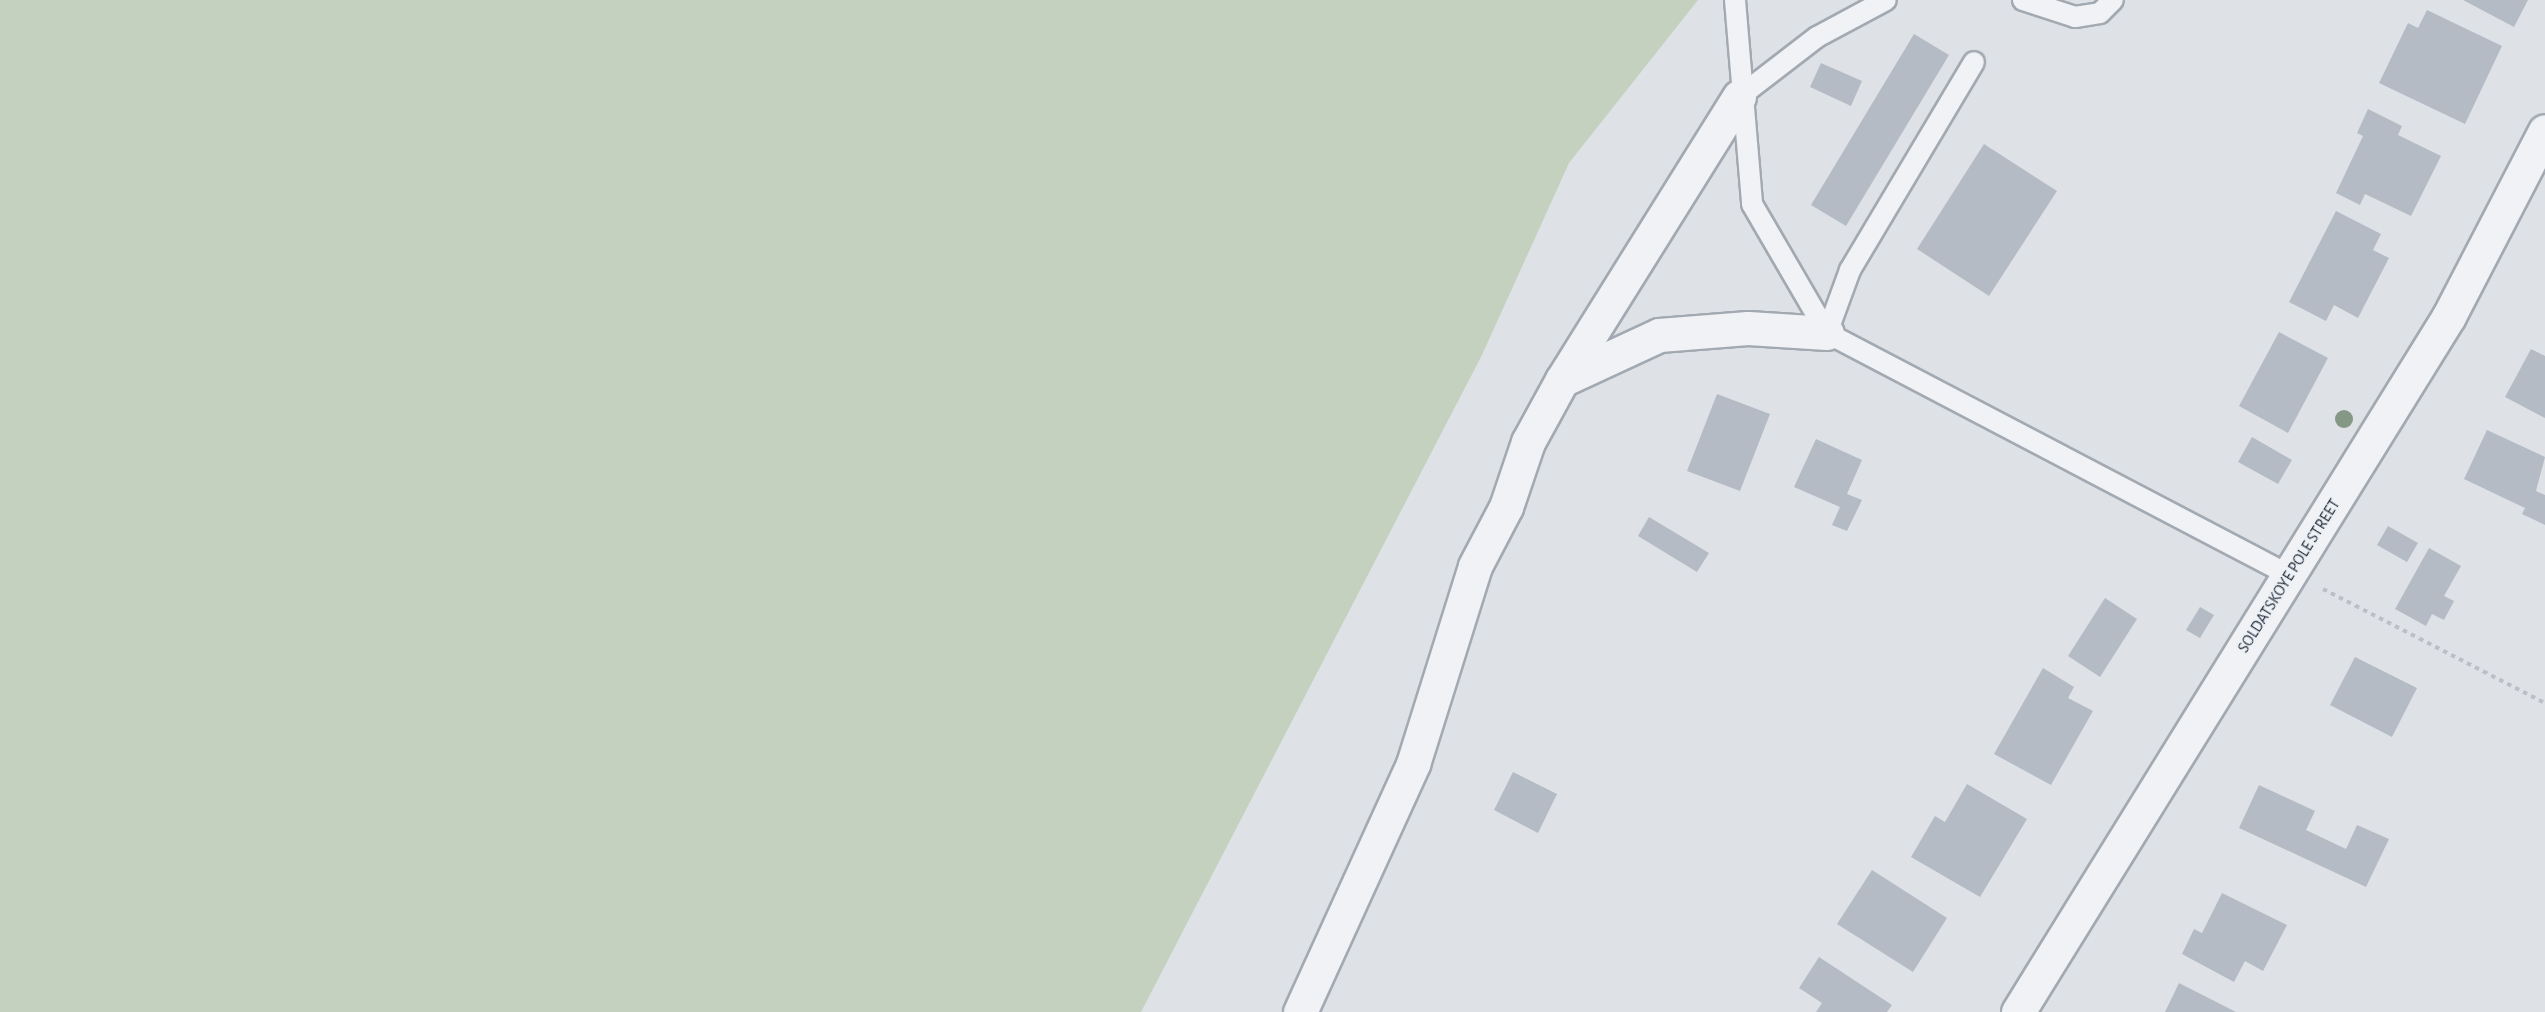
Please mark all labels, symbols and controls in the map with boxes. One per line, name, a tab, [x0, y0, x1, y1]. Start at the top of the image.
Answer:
street label: SOLDATSKOYE POLE STREET	[2234, 496, 2344, 656]

